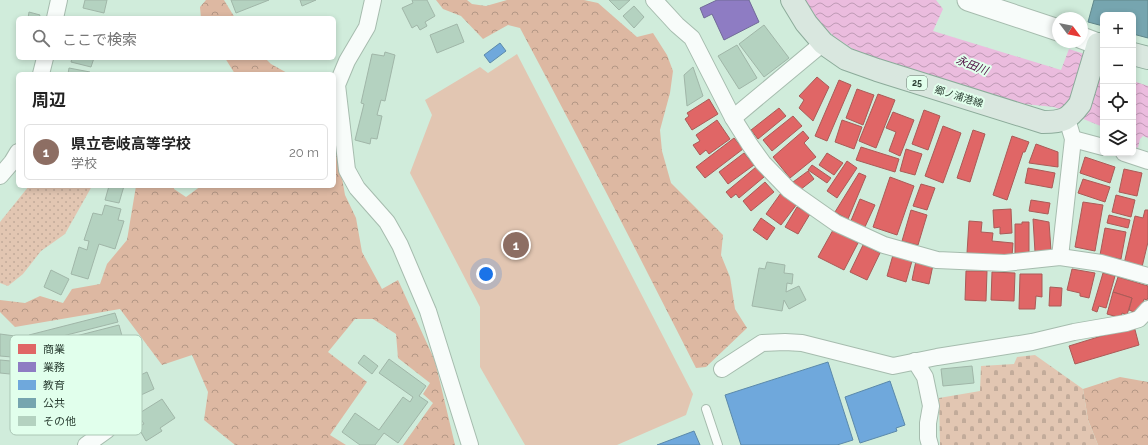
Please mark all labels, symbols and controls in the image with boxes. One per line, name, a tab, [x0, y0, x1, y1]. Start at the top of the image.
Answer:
north arrow	[1052, 12, 1088, 48]
map controls	[1100, 12, 1136, 156]
button: +	[1100, 12, 1136, 48]
search box	[16, 16, 336, 60]
icon: search	[30, 27, 52, 49]
text: ここで検索	[62, 31, 137, 49]
button: −	[1100, 48, 1136, 84]
water label: 永田川	[954, 53, 990, 78]
road number: 25	[907, 76, 927, 90]
street label: 郷ノ浦港線	[933, 84, 984, 109]
button: locate	[1100, 84, 1136, 120]
text: 周辺	[32, 90, 66, 110]
button: layers	[1100, 120, 1136, 156]
text: 県立壱岐高等学校	[71, 135, 191, 153]
text: 1	[43, 145, 49, 160]
text: 20 m	[289, 145, 319, 160]
text: 学校	[71, 156, 97, 171]
pin: 1	[503, 230, 529, 260]
your location	[476, 264, 496, 284]
legend	[10, 335, 142, 435]
text: 商業	[43, 343, 65, 356]
text: 業務	[43, 361, 65, 374]
text: 教育	[43, 379, 65, 392]
text: 公共	[43, 397, 65, 410]
text: その他	[43, 415, 76, 428]

